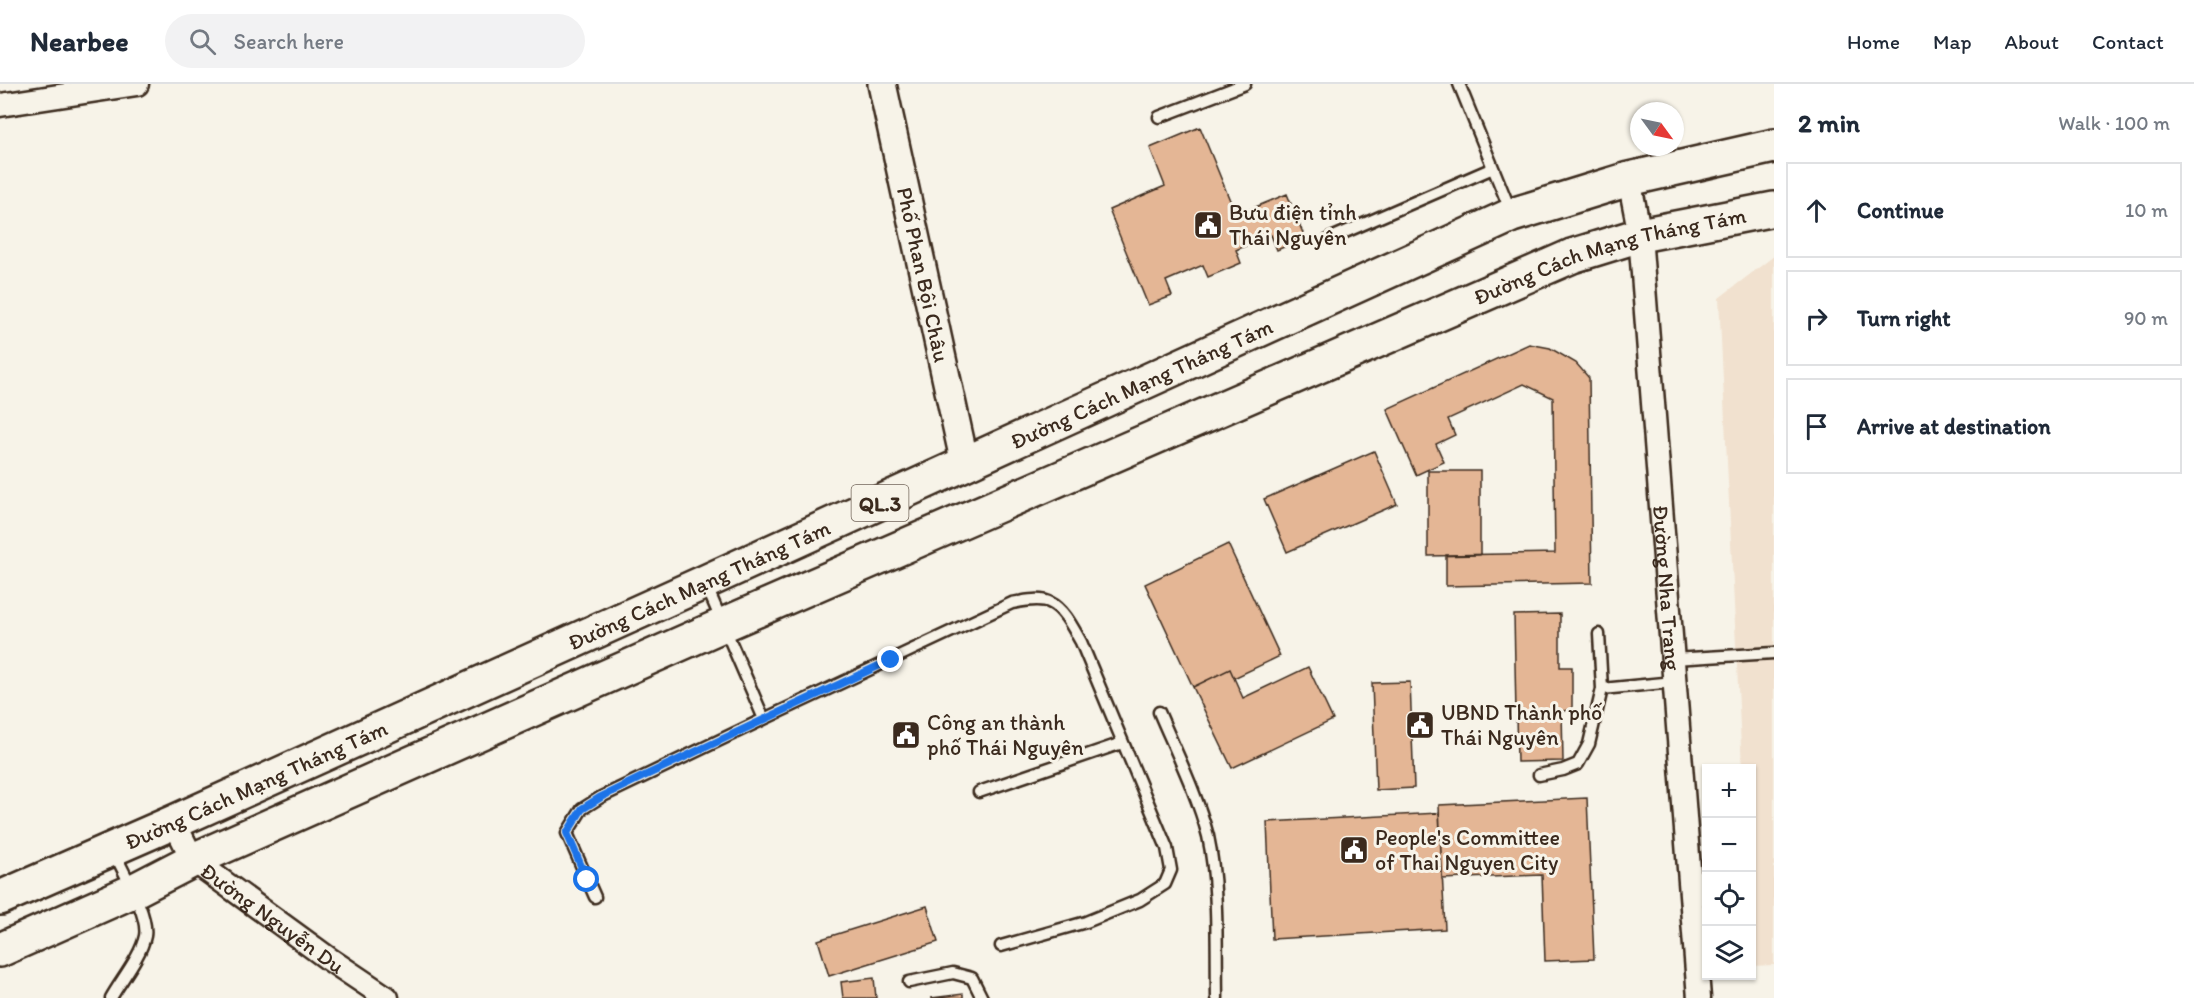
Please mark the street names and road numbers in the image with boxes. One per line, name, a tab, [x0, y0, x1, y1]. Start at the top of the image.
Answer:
street label: Phố Phan Bội Châu	[891, 184, 956, 365]
street label: Đường Cách Mạng Tháng Tám	[1469, 201, 1749, 311]
street label: Đường Cách Mạng Tháng Tám	[1006, 312, 1277, 455]
road number: QL.3	[852, 485, 908, 521]
street label: Đường Nha Trang	[1647, 504, 1687, 672]
street label: Đường Cách Mạng Tháng Tám	[564, 513, 835, 656]
street label: Đường Cách Mạng Tháng Tám	[121, 714, 392, 855]
street label: Đường Nguyễn Du	[196, 857, 350, 979]

